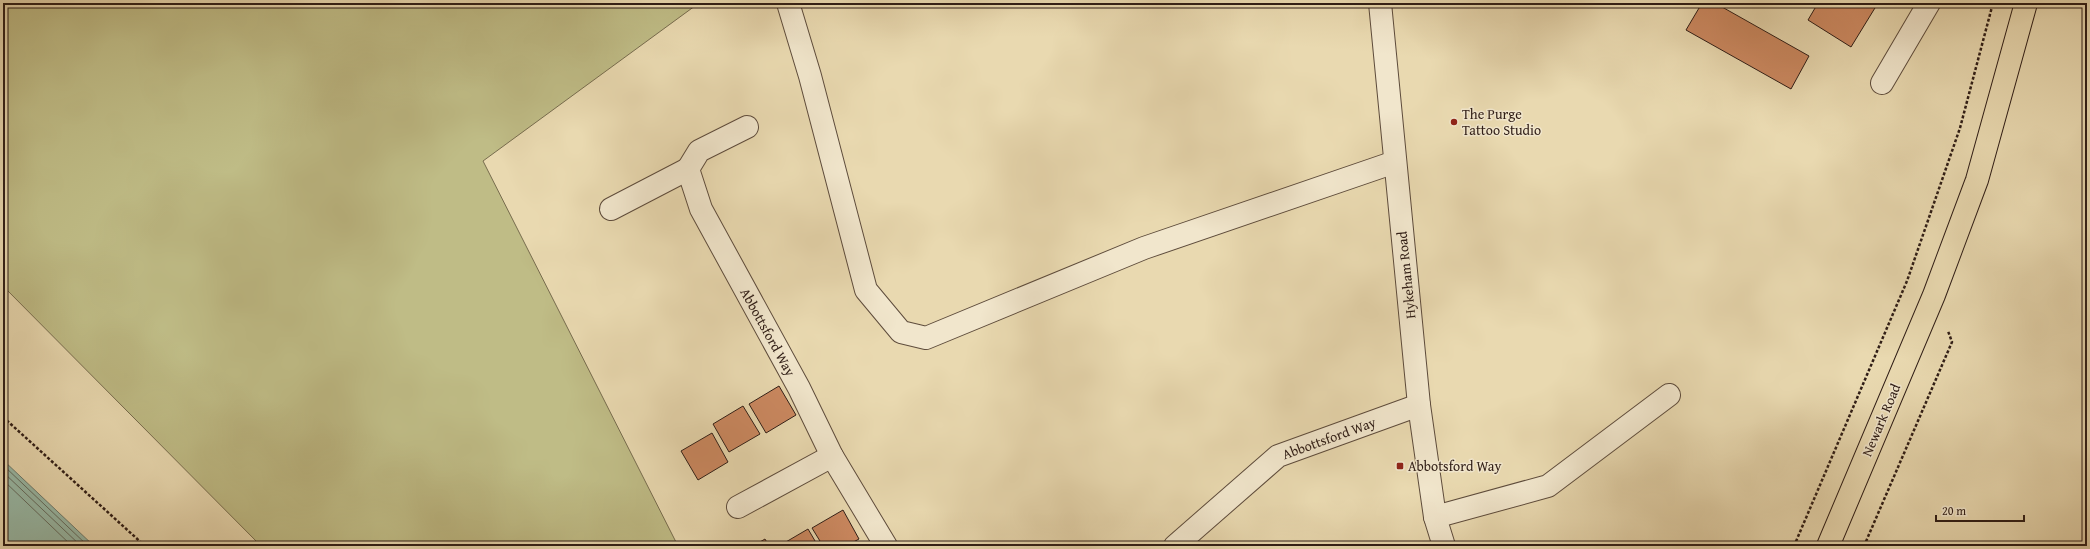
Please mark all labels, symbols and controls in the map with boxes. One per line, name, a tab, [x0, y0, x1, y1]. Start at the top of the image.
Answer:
place label: The Purge Tattoo Studio	[1462, 104, 1541, 140]
marker: The Purge Tattoo Studio	[1449, 117, 1459, 127]
street label: Hykeham Road	[1391, 230, 1421, 320]
street label: Abbottsford Way	[735, 284, 801, 380]
street label: Newark Road	[1857, 380, 1906, 459]
street label: Abbottsford Way	[1279, 412, 1379, 464]
place label: Abbotsford Way	[1408, 456, 1501, 476]
marker: Abbotsford Way	[1395, 461, 1405, 471]
scale bar	[1936, 497, 2024, 523]
text: 20 m	[1942, 502, 1966, 519]

